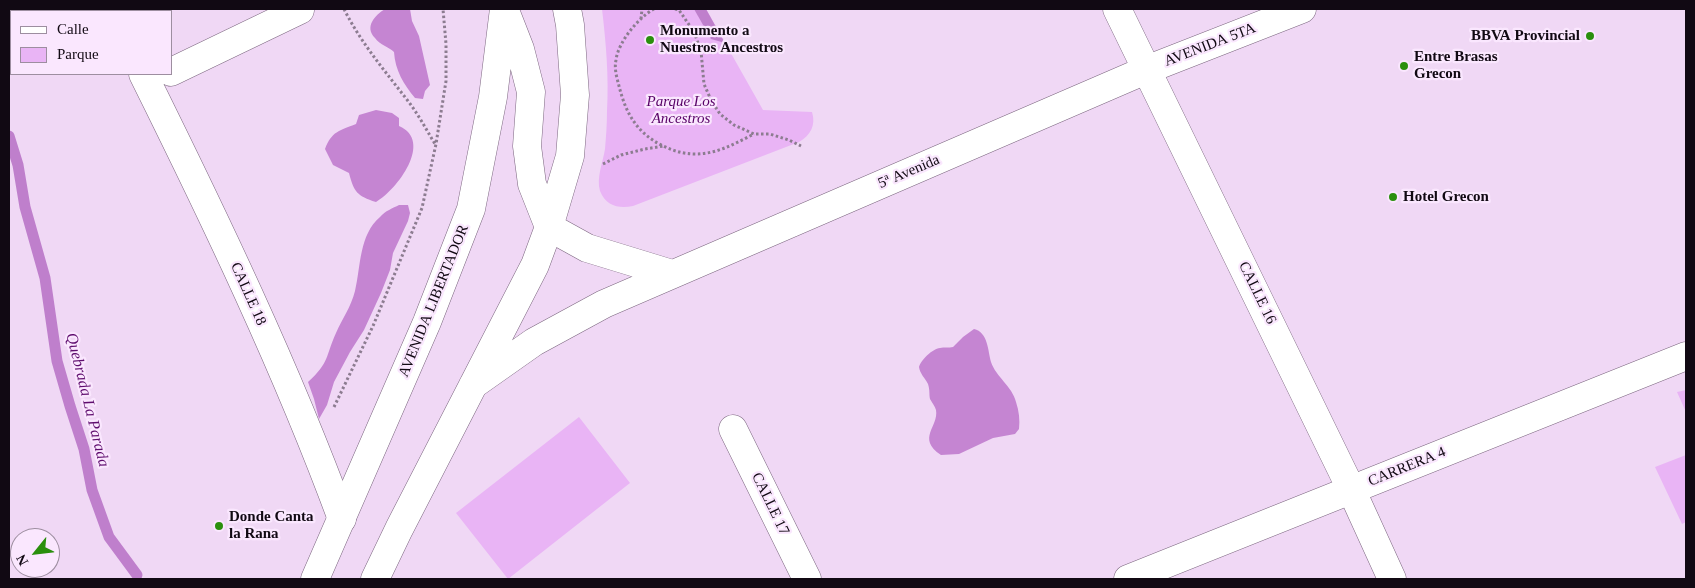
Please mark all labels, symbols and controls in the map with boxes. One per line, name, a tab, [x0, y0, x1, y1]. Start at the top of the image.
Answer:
legend	[10, 10, 172, 75]
street label: AVENIDA 5TA	[1162, 19, 1258, 71]
text: Calle	[57, 21, 89, 37]
place label: Monumento a Nuestros Ancestros	[660, 22, 783, 57]
place label: BBVA Provincial	[1471, 27, 1580, 45]
marker: BBVA Provincial	[1584, 30, 1596, 42]
marker: Monumento a Nuestros Ancestros	[644, 34, 656, 46]
text: Parque	[57, 46, 99, 62]
place label: Entre Brasas Grecon	[1414, 48, 1497, 83]
marker: Entre Brasas Grecon	[1398, 60, 1410, 72]
park label: Parque Los Ancestros	[646, 93, 716, 128]
street label: 5ª Avenida	[876, 151, 942, 193]
place label: Hotel Grecon	[1403, 188, 1489, 206]
marker: Hotel Grecon	[1387, 191, 1399, 203]
street label: AVENIDA LIBERTADOR	[395, 222, 473, 380]
street label: CALLE 16	[1234, 259, 1280, 327]
street label: CALLE 18	[226, 260, 270, 328]
water label: Quebrada La Parada	[61, 331, 113, 469]
street label: CARRERA 4	[1366, 443, 1448, 491]
street label: CALLE 17	[747, 470, 793, 538]
place label: Donde Canta la Rana	[229, 508, 314, 543]
marker: Donde Canta la Rana	[213, 520, 225, 532]
north arrow	[10, 528, 60, 578]
text: N	[13, 552, 31, 568]

